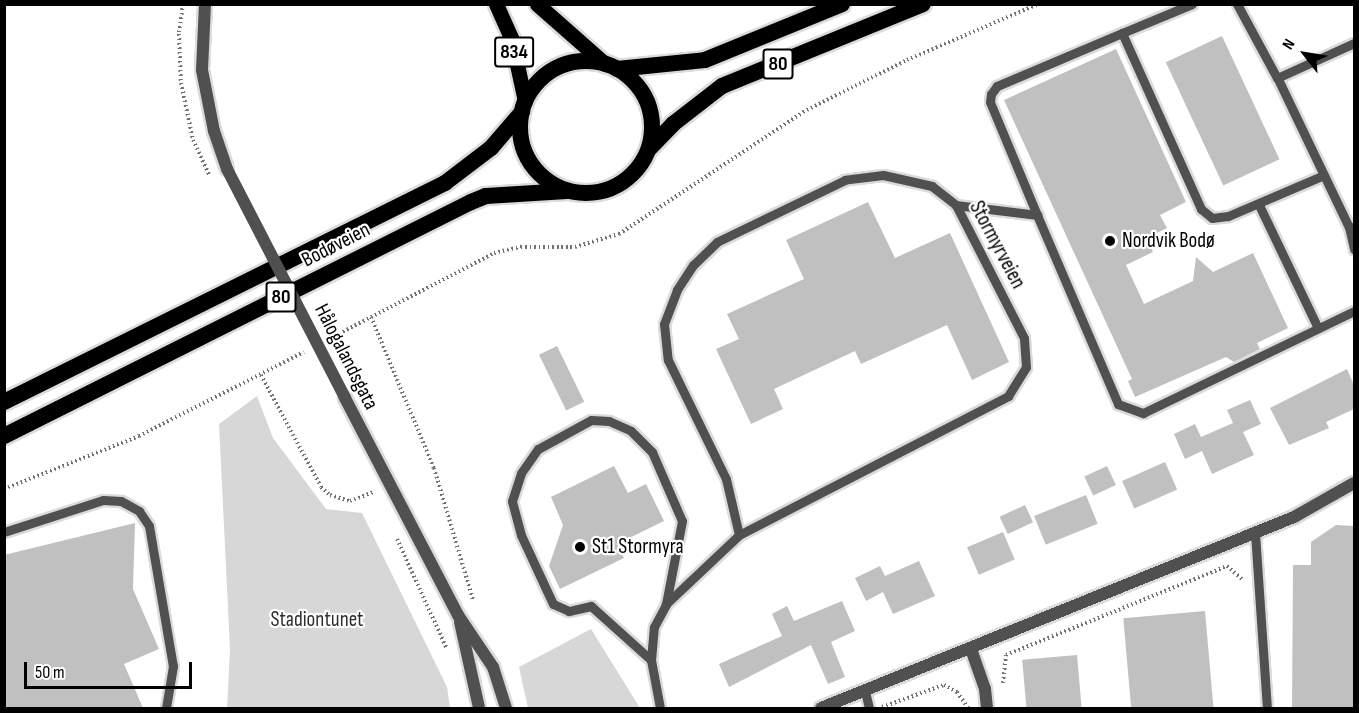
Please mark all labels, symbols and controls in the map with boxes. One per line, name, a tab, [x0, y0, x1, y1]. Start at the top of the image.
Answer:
north arrow	[1275, 24, 1335, 84]
road number: 834	[493, 35, 535, 69]
text: N	[1279, 36, 1299, 53]
road number: 80	[762, 47, 794, 81]
street label: Stormyrveien	[963, 197, 1031, 293]
street label: Bodøveien	[298, 217, 374, 273]
place label: Nordvik Bodø	[1122, 228, 1215, 254]
marker: Nordvik Bodø	[1103, 234, 1117, 248]
road number: 80	[264, 280, 298, 314]
street label: Hålogalandsgata	[309, 300, 383, 414]
place label: St1 Stormyra	[592, 534, 684, 560]
marker: St1 Stormyra	[573, 540, 587, 554]
park label: Stadiontunet	[271, 607, 363, 633]
scale bar	[27, 650, 195, 688]
text: 50 m	[35, 662, 65, 683]

